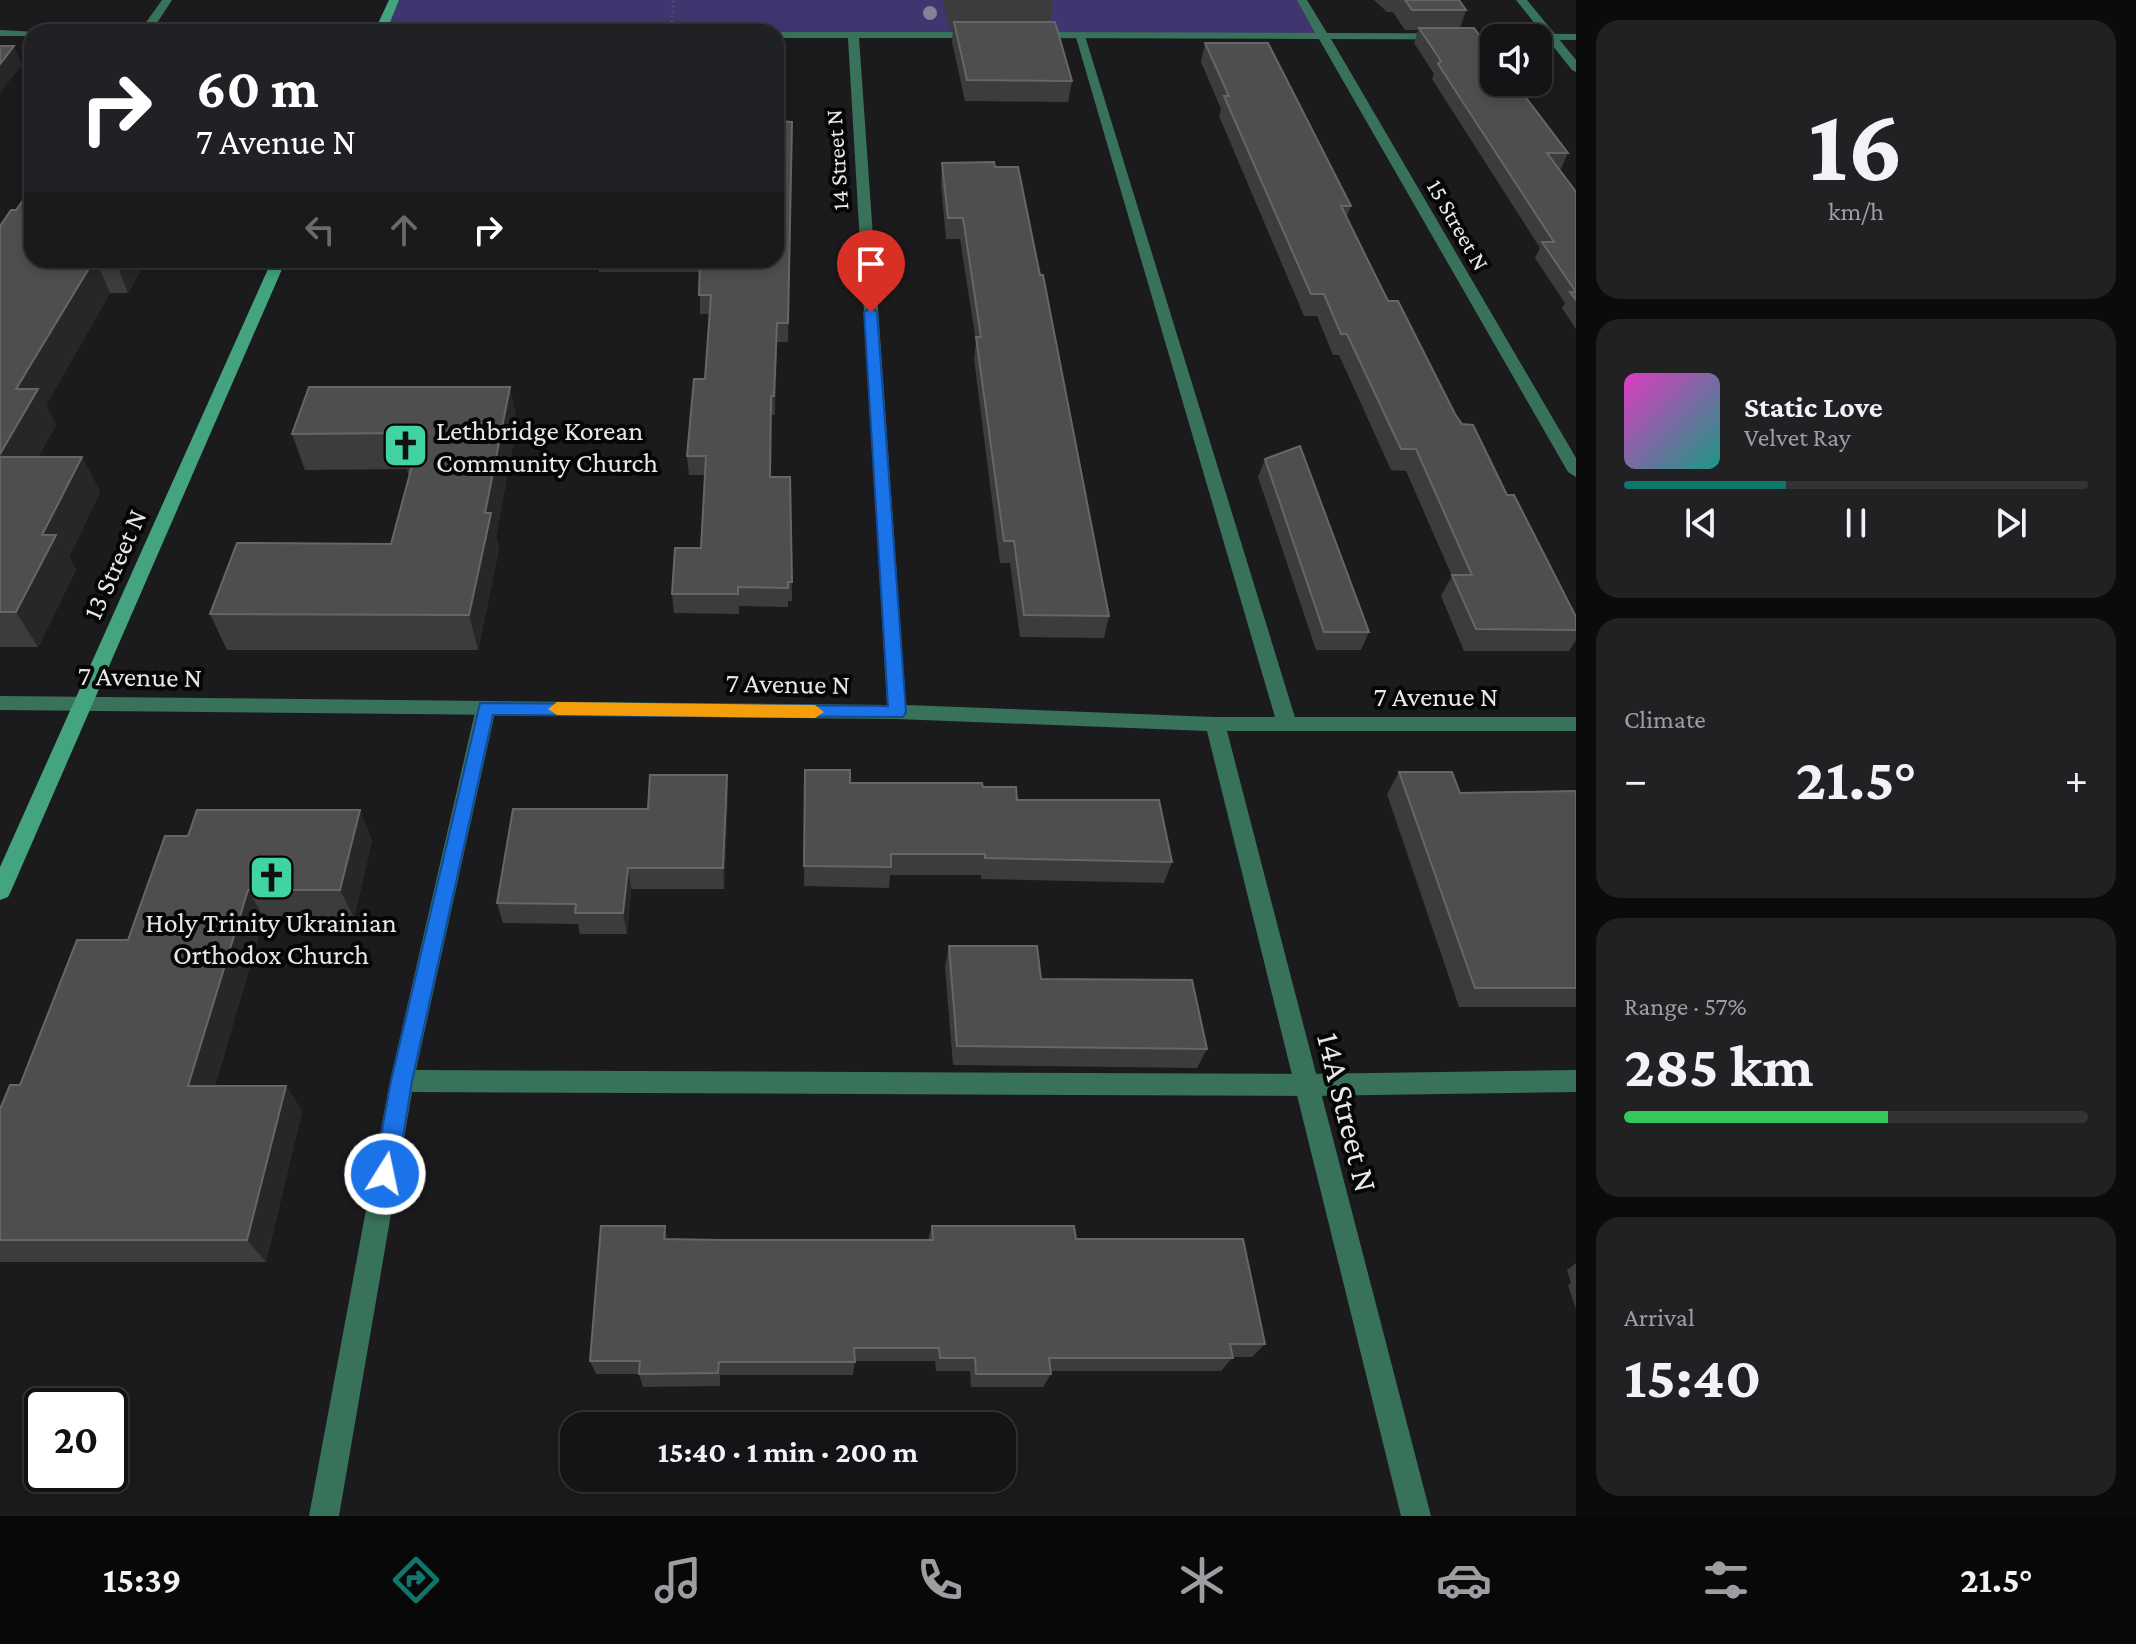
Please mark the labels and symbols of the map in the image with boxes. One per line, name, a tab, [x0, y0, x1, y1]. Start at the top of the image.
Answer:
street label: 14 Street N	[820, 109, 853, 211]
street label: 15 Street N	[1422, 175, 1495, 275]
pin	[837, 230, 905, 312]
place label: Lethbridge Korean Community Church	[436, 415, 658, 478]
church icon: Lethbridge Korean Community Church	[381, 422, 429, 470]
street label: 13 Street N	[76, 504, 152, 624]
street label: 7 Avenue N	[78, 660, 202, 693]
street label: 7 Avenue N	[726, 667, 850, 700]
street label: 7 Avenue N	[1374, 681, 1498, 712]
church icon: Holy Trinity Ukrainian Orthodox Church	[247, 853, 295, 901]
place label: Holy Trinity Ukrainian Orthodox Church	[145, 907, 397, 970]
street label: 14A Street N	[1310, 1029, 1385, 1196]
position arrow	[343, 1132, 427, 1216]
speed limit sign: 20	[24, 1388, 128, 1492]

